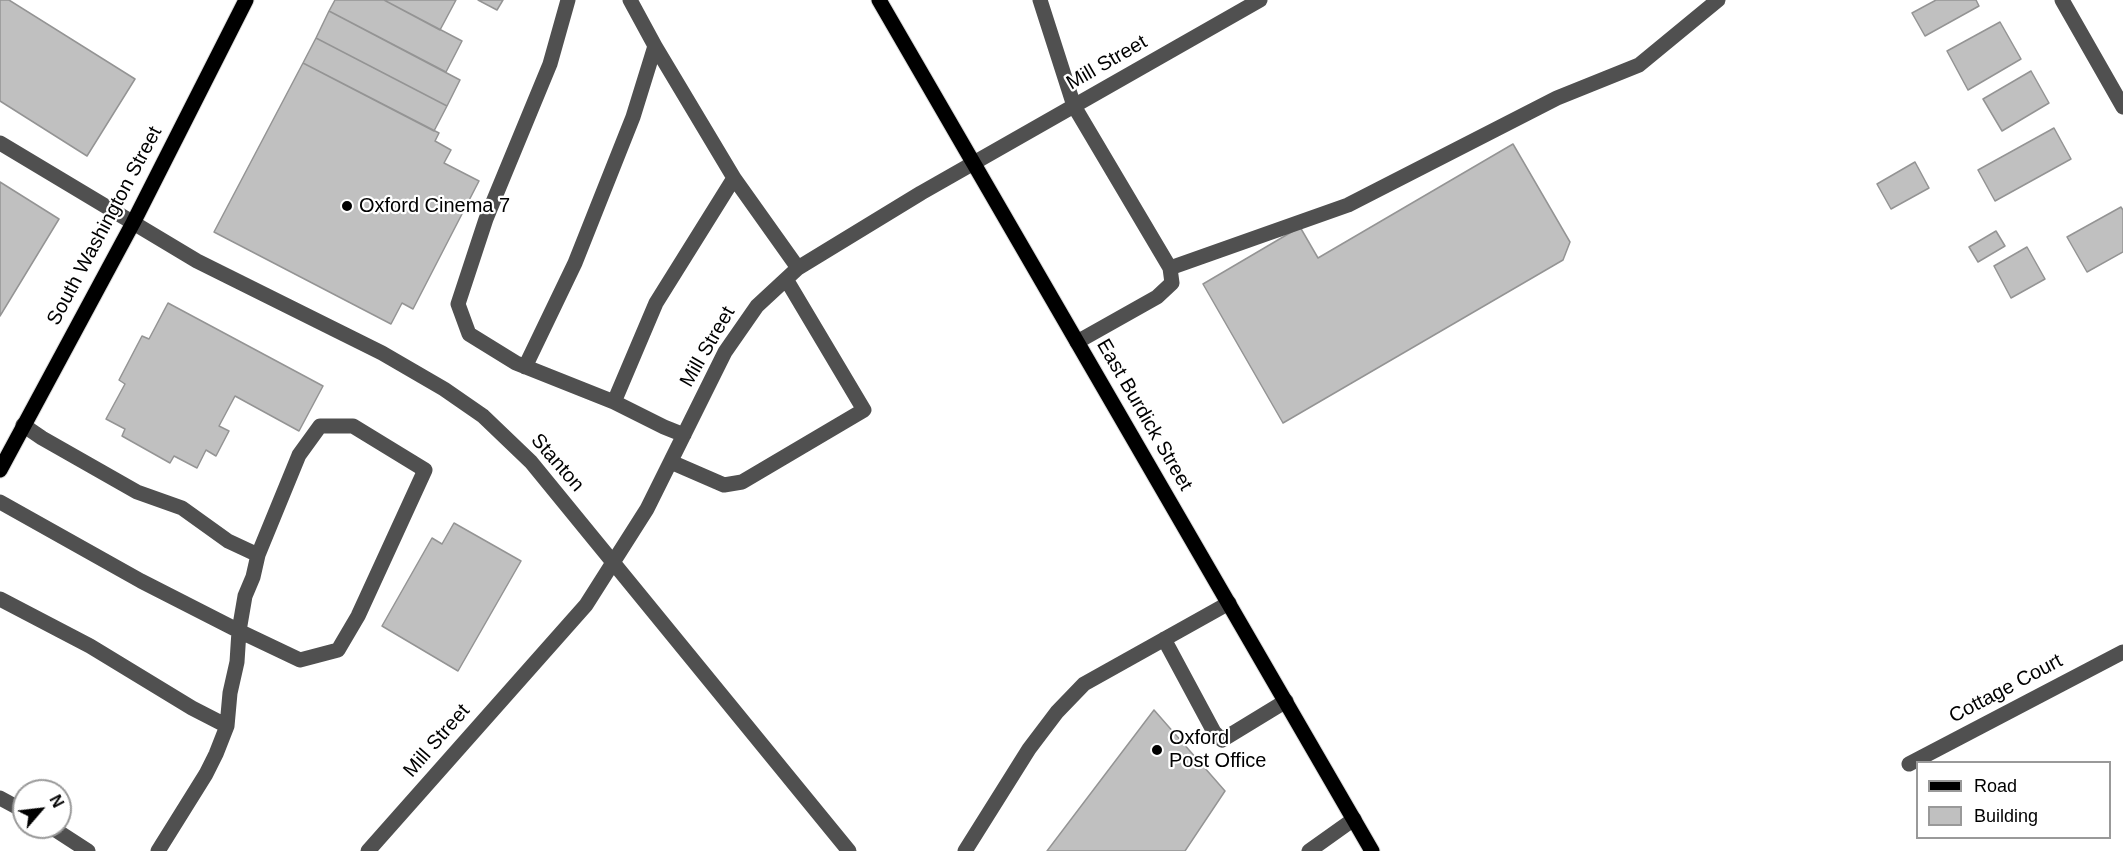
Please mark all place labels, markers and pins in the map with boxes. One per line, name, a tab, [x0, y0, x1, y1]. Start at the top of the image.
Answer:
place label: Oxford Cinema 7	[359, 194, 510, 218]
marker: Oxford Cinema 7	[340, 199, 354, 213]
place label: Oxford Post Office	[1169, 726, 1266, 773]
marker: Oxford Post Office	[1150, 743, 1164, 757]

